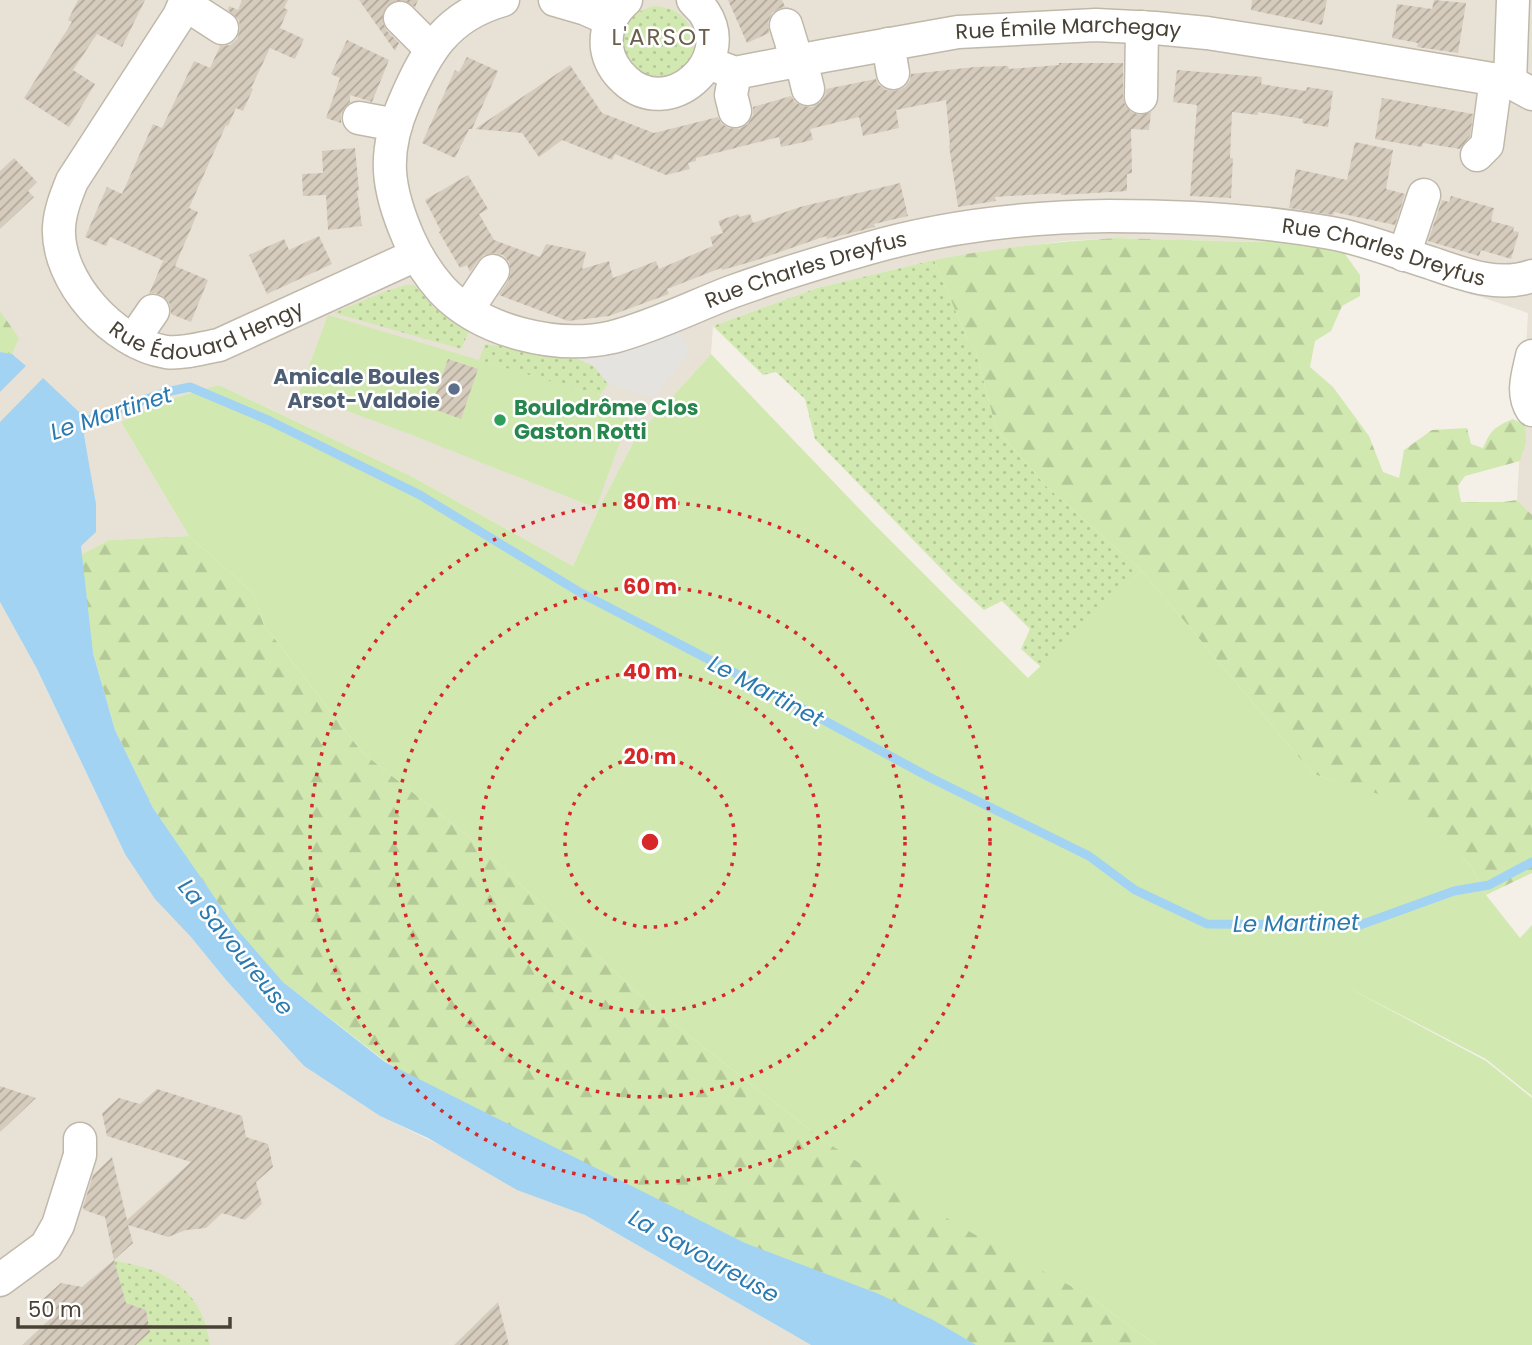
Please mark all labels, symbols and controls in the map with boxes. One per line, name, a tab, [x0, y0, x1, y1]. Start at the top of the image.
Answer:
street label: Rue Émile Marchegay	[955, 10, 1183, 46]
district label: L'ARSOT	[611, 21, 713, 53]
street label: Rue Charles Dreyfus	[1280, 211, 1488, 293]
street label: Rue Charles Dreyfus	[700, 224, 910, 315]
street label: Rue Édouard Hengy	[103, 293, 308, 367]
place label: Amicale Boules Arsot-Valdoie	[273, 362, 440, 415]
water label: Le Martinet	[46, 378, 177, 448]
marker: Amicale Boules Arsot-Valdoie	[446, 381, 462, 397]
place label: Boulodrôme Clos Gaston Rotti	[514, 393, 698, 446]
marker: Boulodrôme Clos Gaston Rotti	[492, 412, 508, 428]
text: 80 m	[623, 487, 677, 516]
text: 60 m	[623, 572, 677, 601]
water label: Le Martinet	[703, 647, 830, 735]
text: 40 m	[623, 657, 677, 686]
text: 20 m	[624, 742, 676, 771]
centre of rings	[638, 830, 662, 854]
water label: La Savoureuse	[171, 872, 301, 1022]
water label: Le Martinet	[1233, 906, 1360, 940]
water label: La Savoureuse	[623, 1201, 785, 1311]
scale bar	[18, 1286, 229, 1330]
text: 50 m	[28, 1295, 82, 1324]

